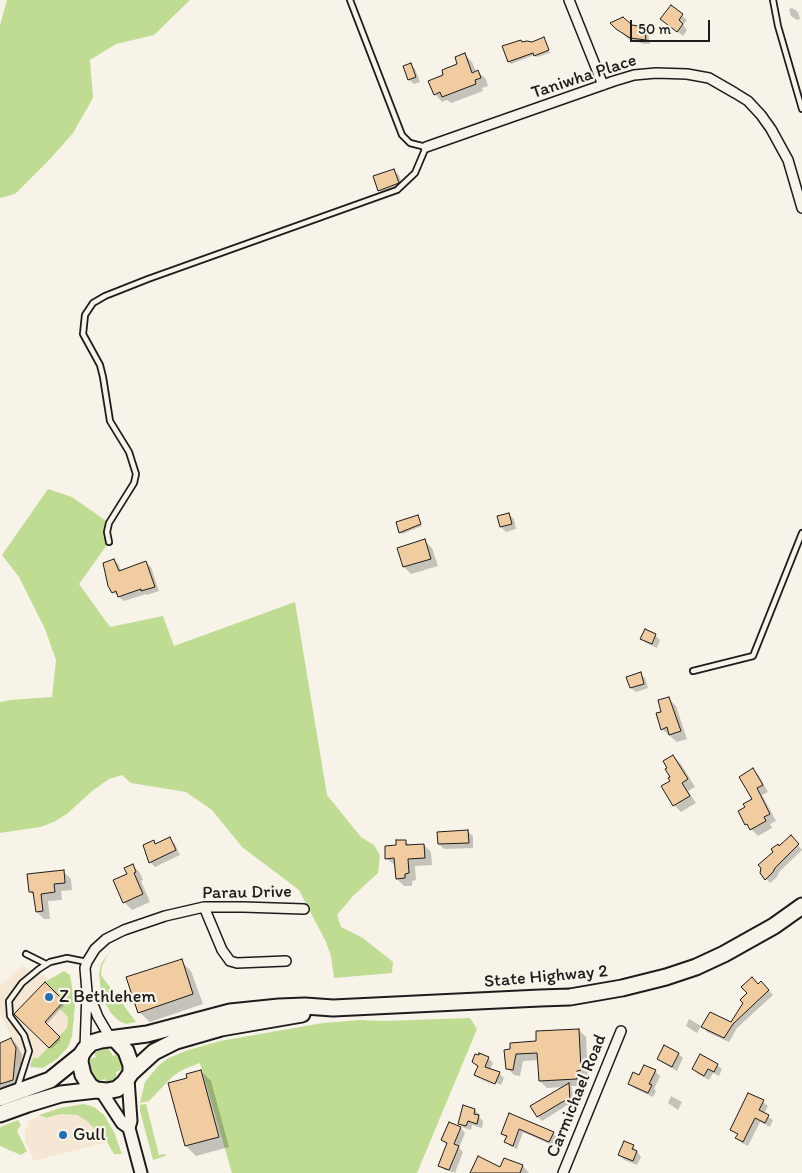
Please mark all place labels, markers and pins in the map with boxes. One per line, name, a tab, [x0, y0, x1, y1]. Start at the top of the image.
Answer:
place label: Z Bethlehem	[59, 986, 156, 1008]
marker: Z Bethlehem	[43, 991, 55, 1003]
place label: Gull	[73, 1124, 106, 1146]
marker: Gull	[57, 1129, 69, 1141]

